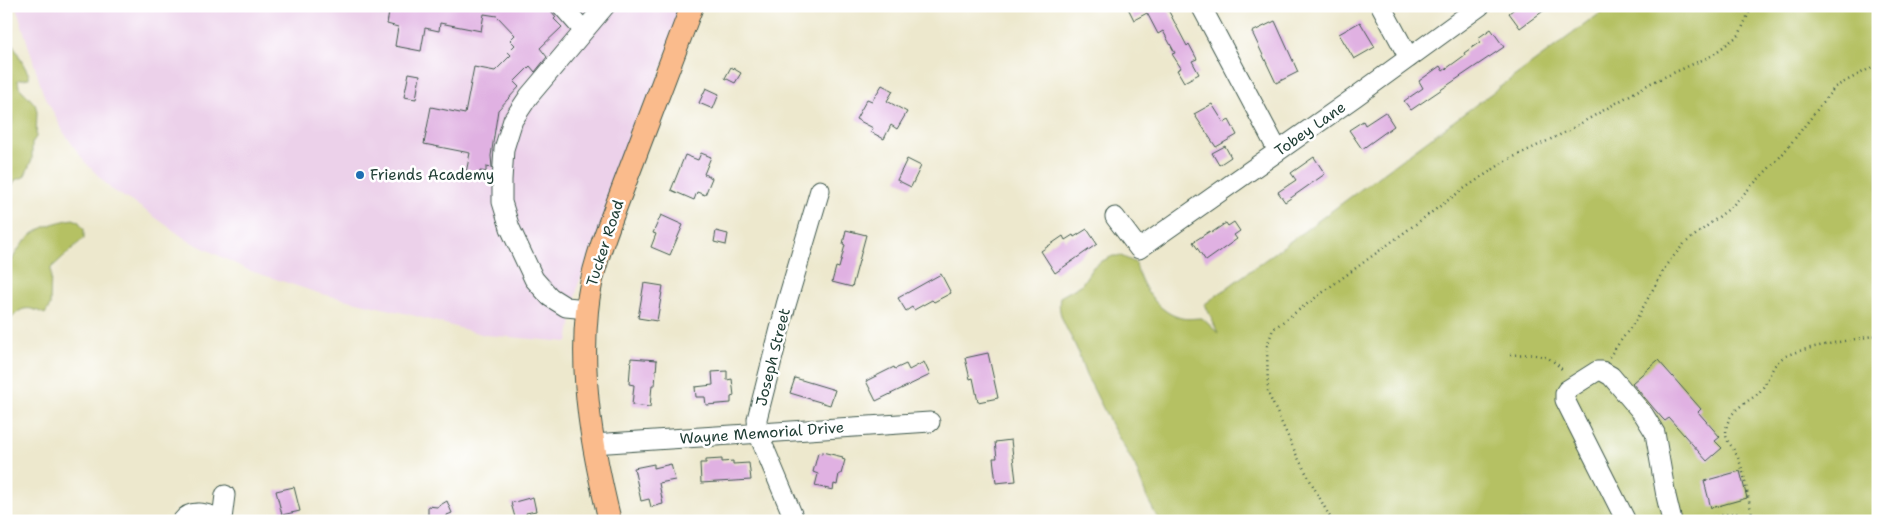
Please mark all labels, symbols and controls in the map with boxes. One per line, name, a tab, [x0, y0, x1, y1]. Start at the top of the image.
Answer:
street label: Tobey Lane	[1271, 97, 1349, 161]
place label: Friends Academy	[370, 165, 494, 185]
marker: Friends Academy	[354, 169, 366, 181]
street label: Tucker Road	[582, 197, 629, 289]
street label: Joseph Street	[751, 306, 795, 408]
street label: Wayne Memorial Drive	[679, 417, 845, 449]

